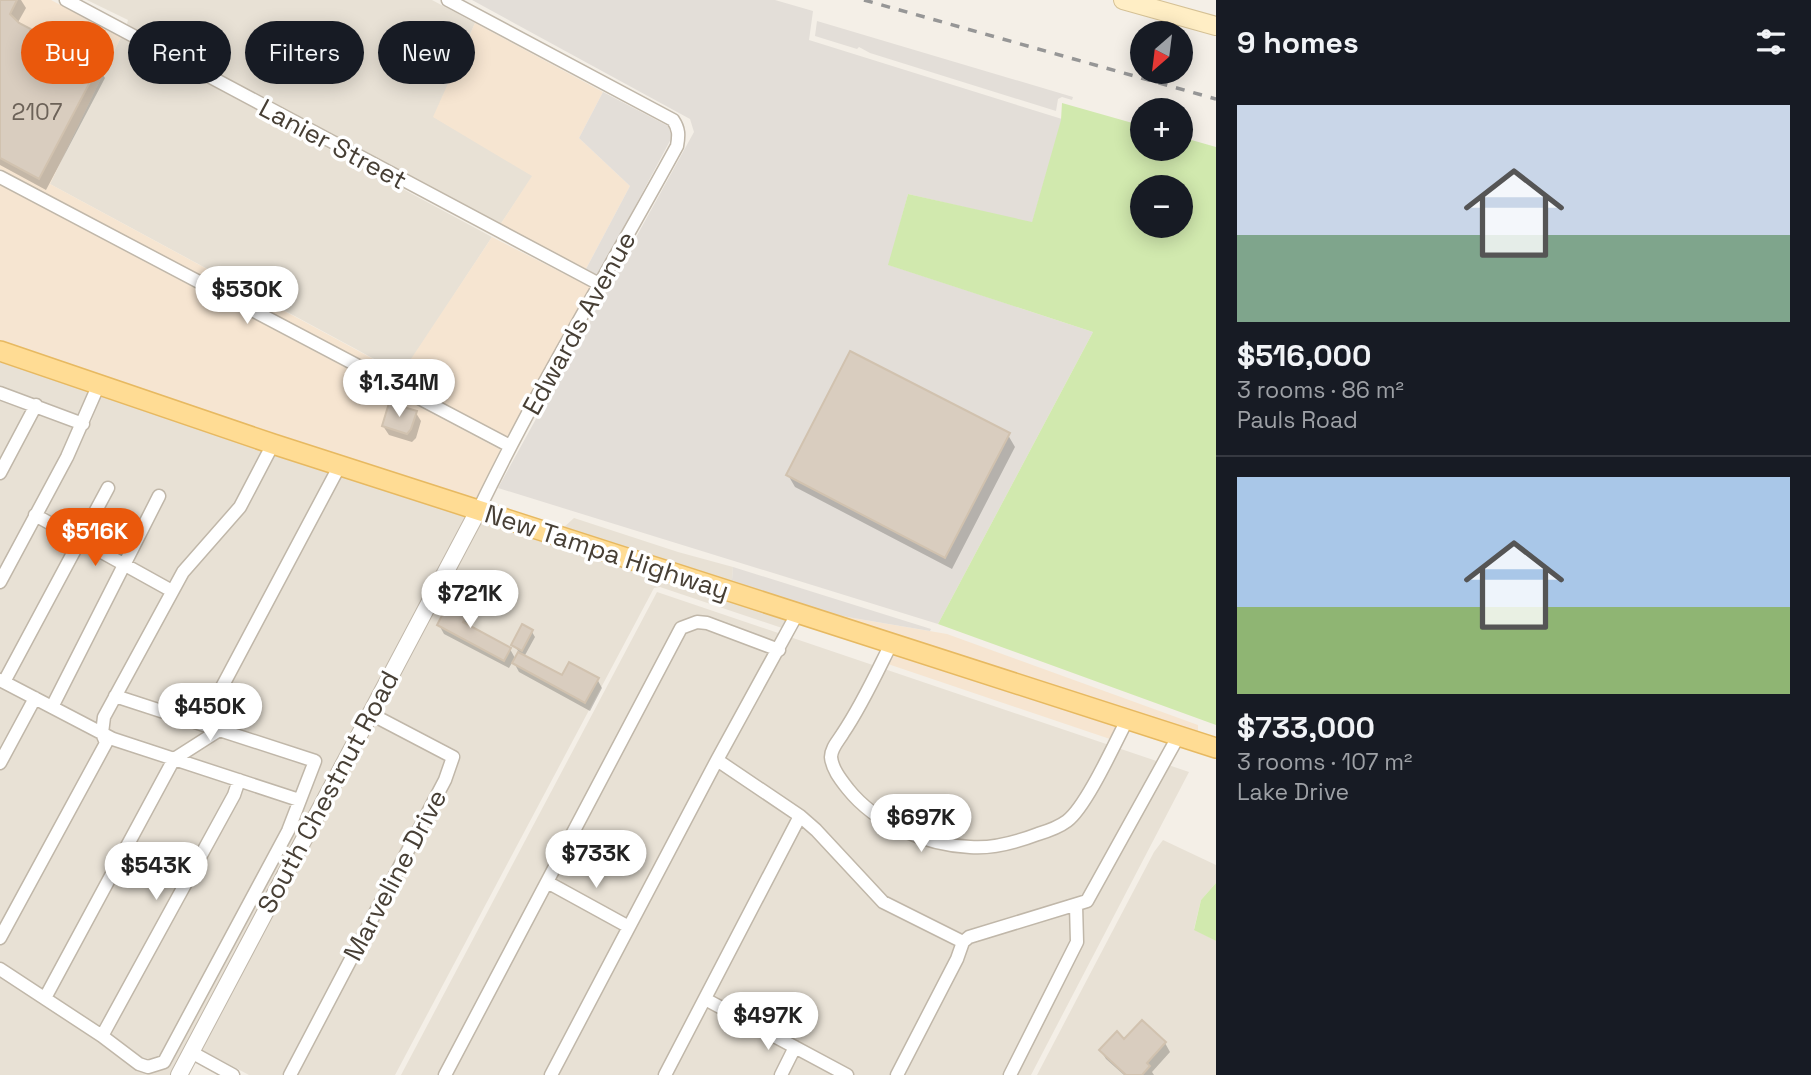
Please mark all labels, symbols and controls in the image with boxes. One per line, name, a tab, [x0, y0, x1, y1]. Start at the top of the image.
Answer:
chip: Buy	[21, 21, 114, 84]
chip: Rent	[128, 21, 231, 84]
chip: Filters	[245, 21, 364, 84]
chip: New	[378, 21, 475, 84]
north arrow	[1130, 21, 1194, 84]
map controls	[1130, 21, 1193, 238]
text: 9 homes	[1237, 23, 1359, 62]
icon: filters	[1752, 23, 1790, 61]
street label: Lanier Street	[253, 91, 413, 197]
house number: 2107	[12, 97, 62, 127]
button: +	[1130, 98, 1193, 161]
icon: home	[1451, 150, 1577, 276]
button: −	[1130, 175, 1193, 238]
street label: Edwards Avenue	[514, 225, 644, 421]
pin: $530K	[198, 266, 296, 326]
text: $530K	[211, 274, 283, 304]
text: $516,000	[1237, 336, 1371, 375]
pin: $1.34M	[342, 360, 456, 419]
text: $1.34M	[359, 367, 439, 397]
text: 3 rooms · 86 m²	[1237, 375, 1404, 405]
text: Pauls Road	[1237, 405, 1358, 435]
street label: New Tampa Highway	[480, 496, 734, 608]
pin: $516K	[46, 508, 144, 568]
text: $516K	[62, 516, 128, 546]
icon: home	[1451, 522, 1577, 648]
pin: $721K	[421, 570, 519, 630]
text: $721K	[437, 578, 503, 608]
street label: South Chestnut Road	[250, 665, 406, 919]
pin: $450K	[161, 684, 259, 743]
text: $450K	[174, 691, 246, 721]
text: $733,000	[1237, 708, 1375, 747]
text: 3 rooms · 107 m²	[1237, 747, 1413, 777]
text: Lake Drive	[1237, 777, 1349, 807]
street label: Marveline Drive	[336, 784, 454, 966]
pin: $697K	[872, 794, 970, 854]
text: $697K	[886, 802, 956, 832]
pin: $733K	[547, 830, 645, 890]
text: $733K	[561, 838, 631, 868]
pin: $543K	[107, 842, 205, 902]
text: $543K	[121, 850, 191, 880]
pin: $497K	[719, 992, 817, 1052]
text: $497K	[733, 1000, 803, 1030]

